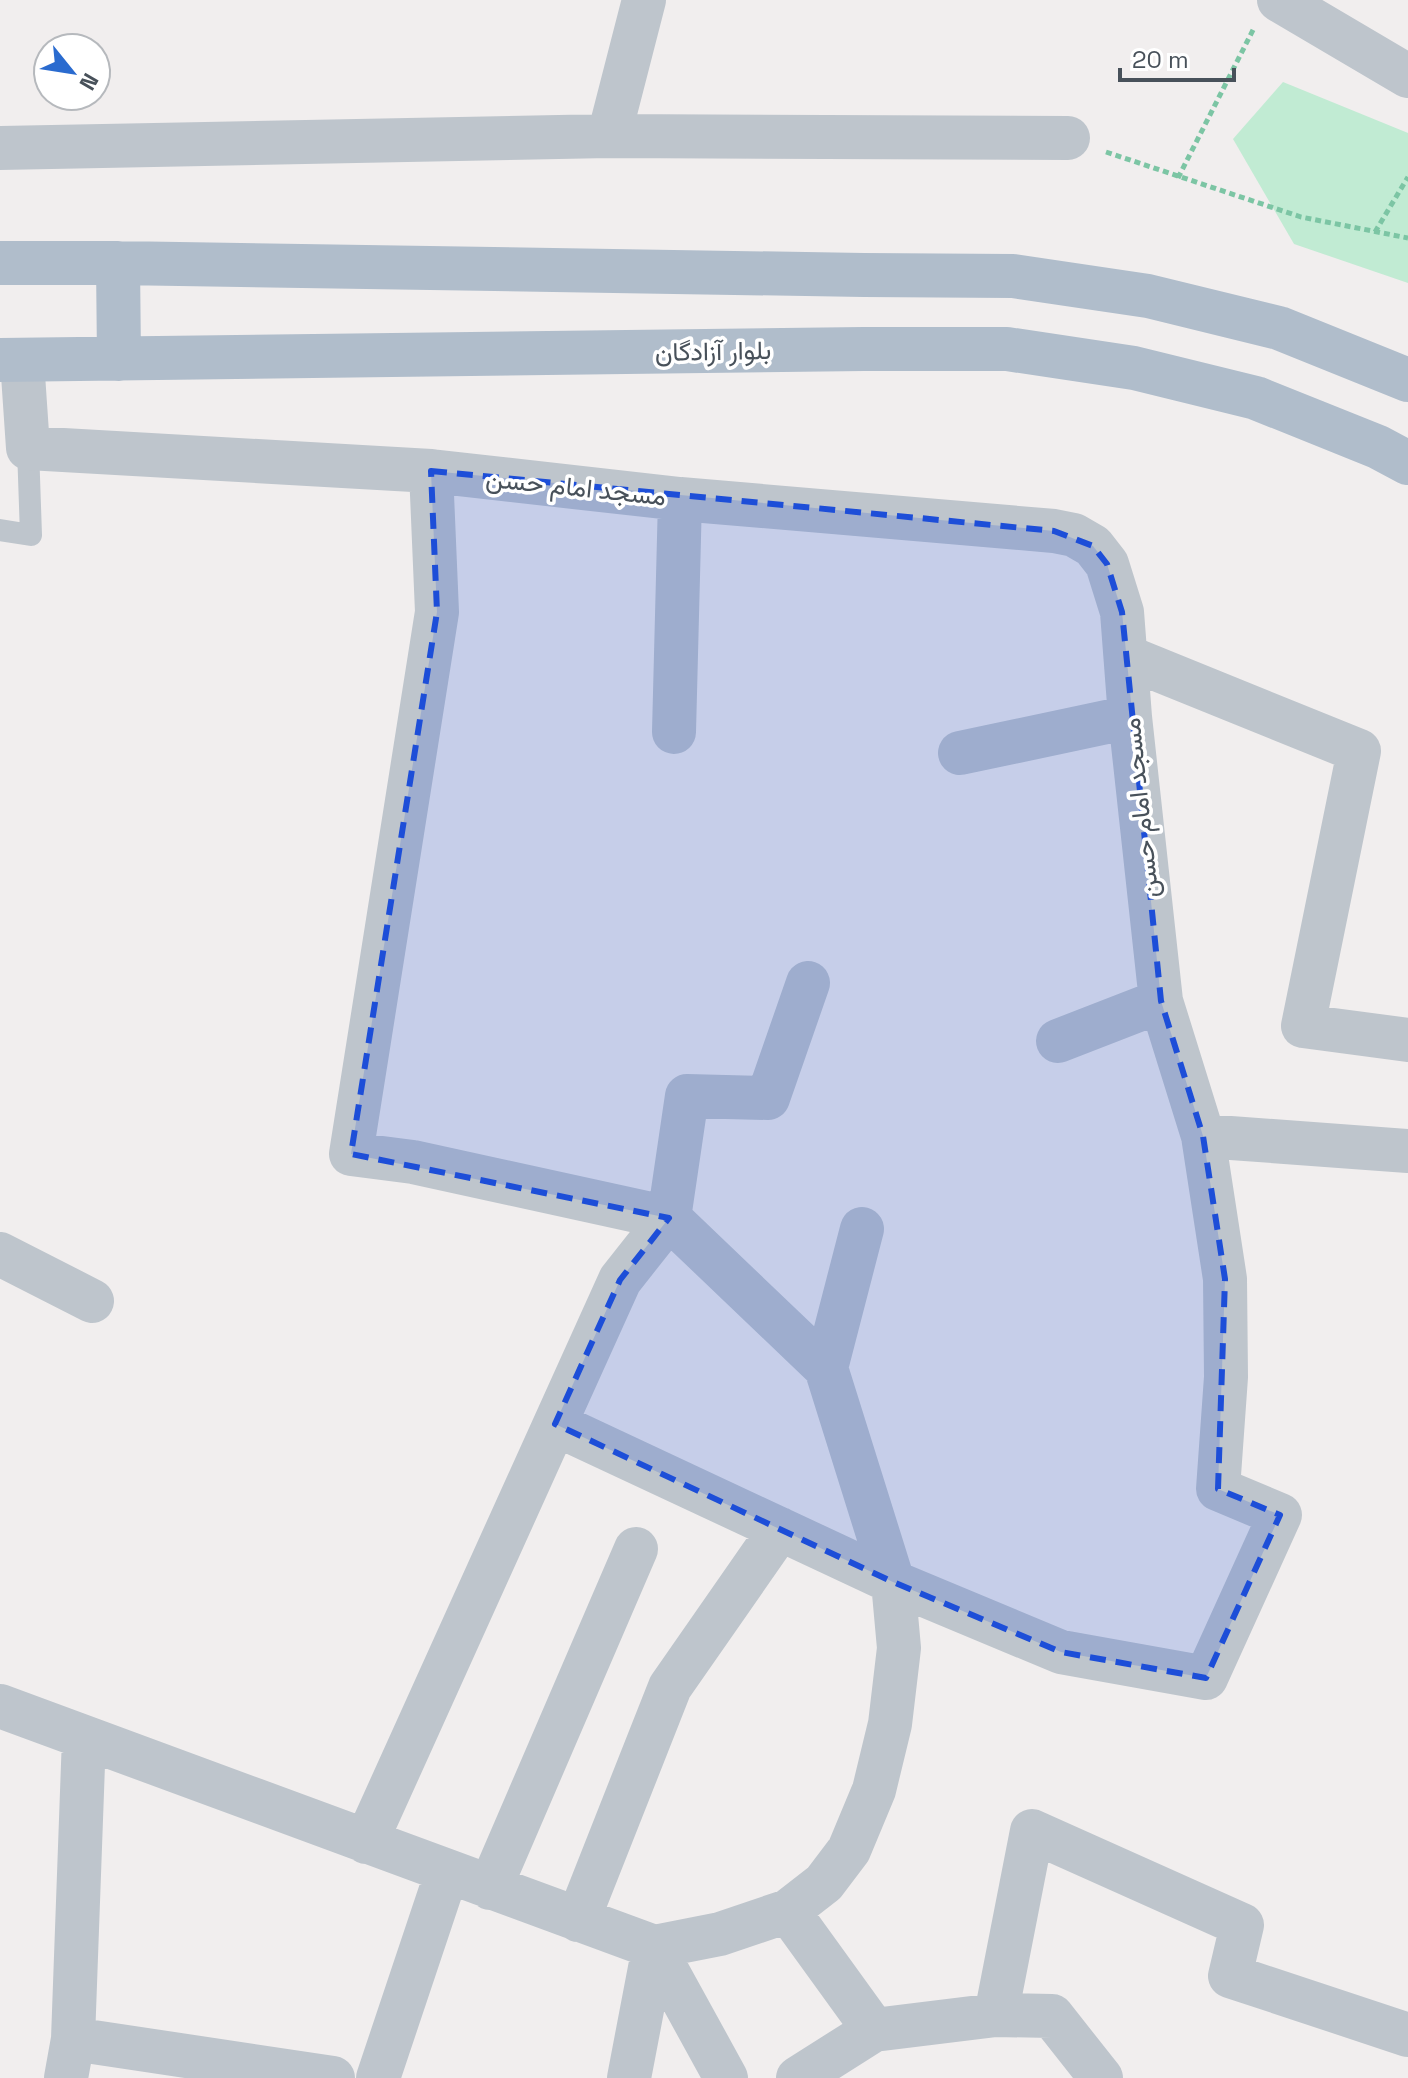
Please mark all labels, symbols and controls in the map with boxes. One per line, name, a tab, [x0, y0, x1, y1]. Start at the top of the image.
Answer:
north arrow	[32, 32, 112, 112]
scale bar	[1120, 32, 1234, 82]
text: 20 m	[1132, 44, 1189, 75]
text: N	[74, 69, 105, 95]
street label: بلوار آزادگان	[655, 333, 771, 369]
street label: مسجد امام حسن	[484, 461, 668, 513]
street label: مسجد امام حسن	[1114, 716, 1166, 900]

